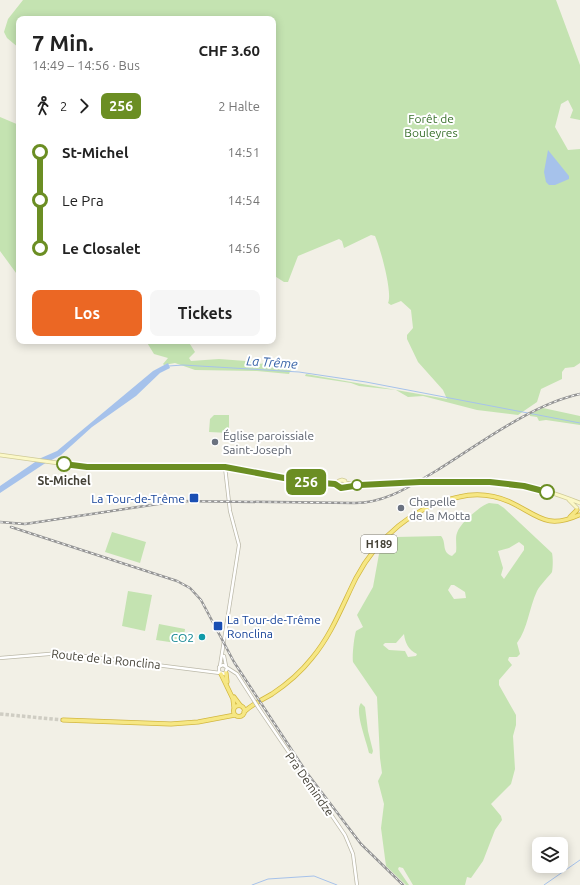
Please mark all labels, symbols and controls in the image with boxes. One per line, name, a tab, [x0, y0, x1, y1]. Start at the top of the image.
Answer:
text: 7 Min.	[32, 30, 94, 55]
text: CHF 3.60	[198, 42, 260, 59]
text: 14:49 – 14:56 · Bus	[32, 58, 140, 72]
icon: walk	[32, 95, 54, 117]
icon: forward	[73, 95, 95, 117]
text: 256	[109, 98, 133, 114]
text: 2	[60, 99, 67, 113]
text: 2 Halte	[218, 99, 260, 113]
park label: Forêt de Bouleyres	[404, 112, 458, 139]
text: St-Michel	[62, 144, 129, 161]
text: 14:51	[227, 145, 260, 159]
text: Le Pra	[62, 192, 104, 209]
text: 14:54	[227, 193, 260, 207]
text: Le Closalet	[62, 240, 140, 257]
text: 14:56	[227, 241, 260, 255]
button: Los	[32, 290, 142, 336]
button: Tickets	[150, 290, 260, 336]
water label: La Trême	[246, 353, 299, 371]
place label: Église paroissiale Saint-Joseph	[223, 429, 314, 456]
marker: Église paroissiale Saint-Joseph	[210, 437, 220, 447]
marker: St-Michel	[56, 456, 72, 472]
line badge: 256	[283, 469, 329, 495]
place label: St-Michel	[37, 474, 91, 487]
text: 256	[294, 474, 318, 490]
unlabelled marker	[351, 479, 363, 491]
unlabelled marker	[539, 484, 555, 500]
place label: La Tour-de-Trême	[91, 492, 185, 505]
marker: La Tour-de-Trême	[188, 492, 200, 504]
place label: Chapelle de la Motta	[409, 495, 471, 522]
marker: Chapelle de la Motta	[396, 503, 406, 513]
road number: H189	[361, 535, 397, 553]
place label: La Tour-de-Trême Ronclina	[227, 613, 321, 640]
marker: La Tour-de-Trême Ronclina	[212, 620, 224, 632]
place label: CO2	[171, 631, 194, 644]
marker: CO2	[197, 632, 207, 642]
street label: Route de la Ronclina	[51, 647, 161, 671]
street label: Pra Demindze	[283, 750, 337, 818]
map controls	[532, 837, 568, 873]
button: layers	[532, 837, 568, 873]

